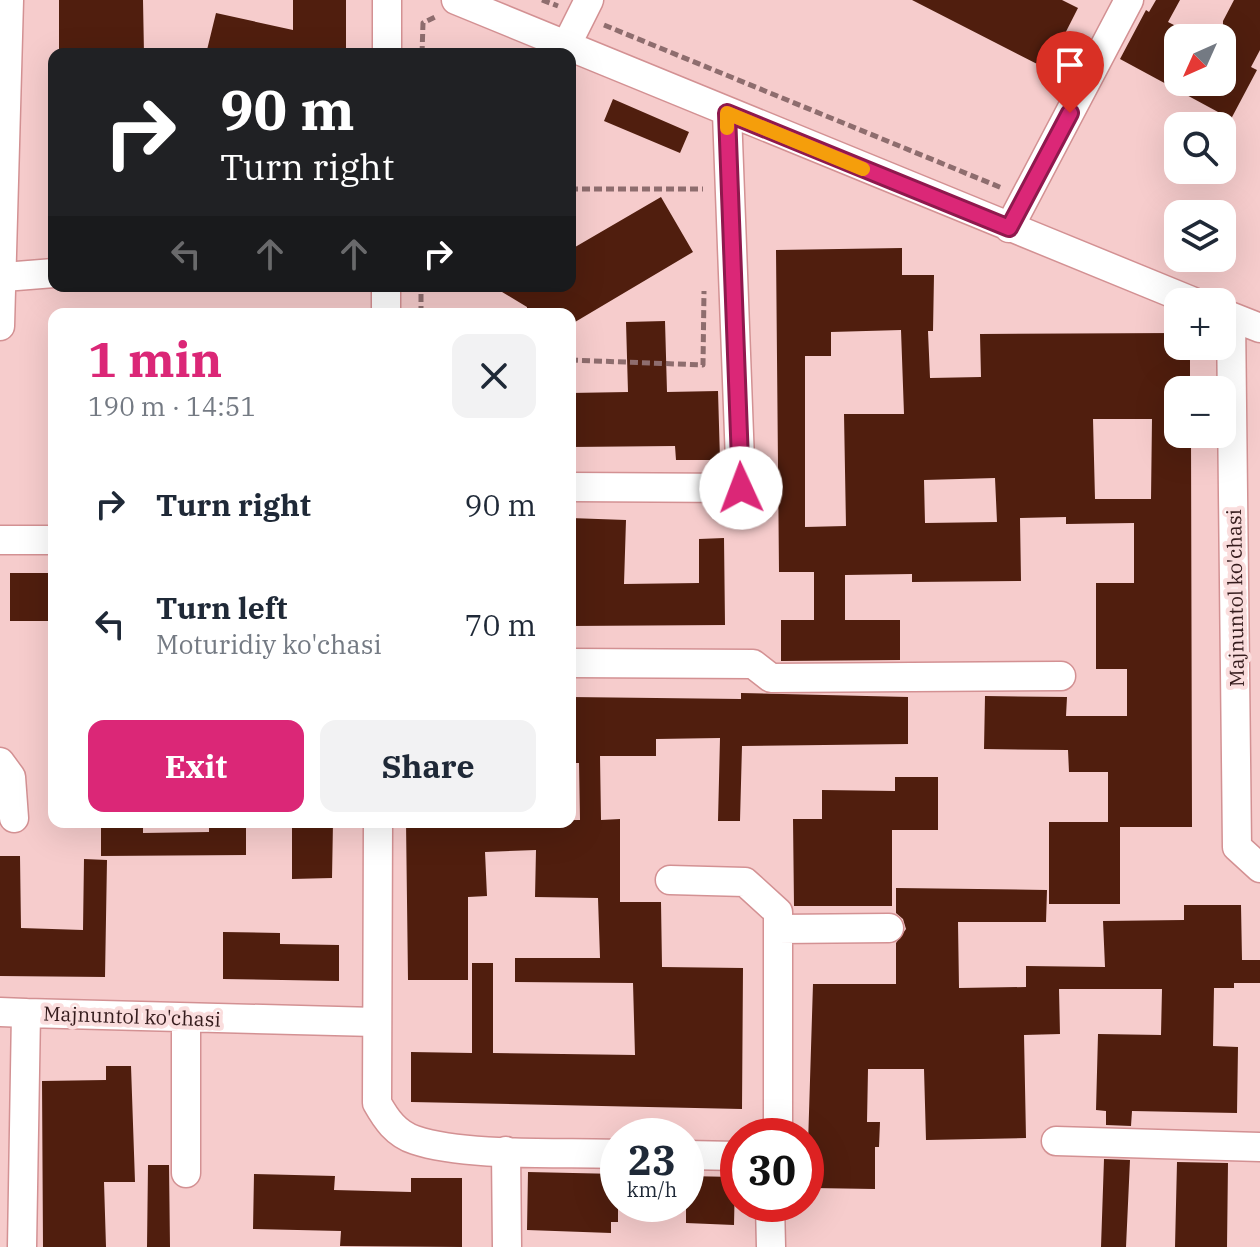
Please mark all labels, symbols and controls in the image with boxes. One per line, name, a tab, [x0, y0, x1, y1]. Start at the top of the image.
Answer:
north arrow	[1164, 24, 1236, 96]
map controls	[1164, 24, 1236, 448]
pin	[1036, 31, 1104, 113]
icon: arrive	[1048, 43, 1092, 87]
text: 90 m	[220, 73, 355, 145]
icon: right	[88, 80, 192, 184]
button: search	[1164, 112, 1236, 184]
text: Turn right	[220, 143, 394, 190]
button: layers	[1164, 200, 1236, 272]
icon: left	[164, 232, 208, 276]
icon: ahead	[248, 232, 292, 276]
icon: ahead	[332, 232, 376, 276]
icon: right	[416, 232, 460, 276]
button: +	[1164, 288, 1236, 360]
text: 1 min	[88, 328, 222, 390]
button: close	[452, 334, 536, 418]
button: −	[1164, 376, 1236, 448]
text: 190 m · 14:51	[88, 389, 256, 423]
position arrow	[699, 446, 783, 530]
icon: right	[88, 482, 132, 526]
text: Turn right	[156, 485, 311, 524]
text: 90 m	[464, 485, 536, 524]
street label: Majnuntol ko'chasi	[1220, 509, 1250, 687]
text: Turn left	[156, 588, 288, 627]
icon: left	[88, 602, 132, 646]
text: 70 m	[464, 605, 536, 644]
text: Moturidiy ko'chasi	[156, 627, 382, 661]
button: Exit	[88, 720, 304, 812]
button: Share	[320, 720, 536, 812]
street label: Majnuntol ko'chasi	[43, 999, 221, 1033]
speed limit sign: 30	[720, 1118, 824, 1222]
text: 23	[628, 1134, 676, 1186]
text: km/h	[627, 1176, 677, 1203]

